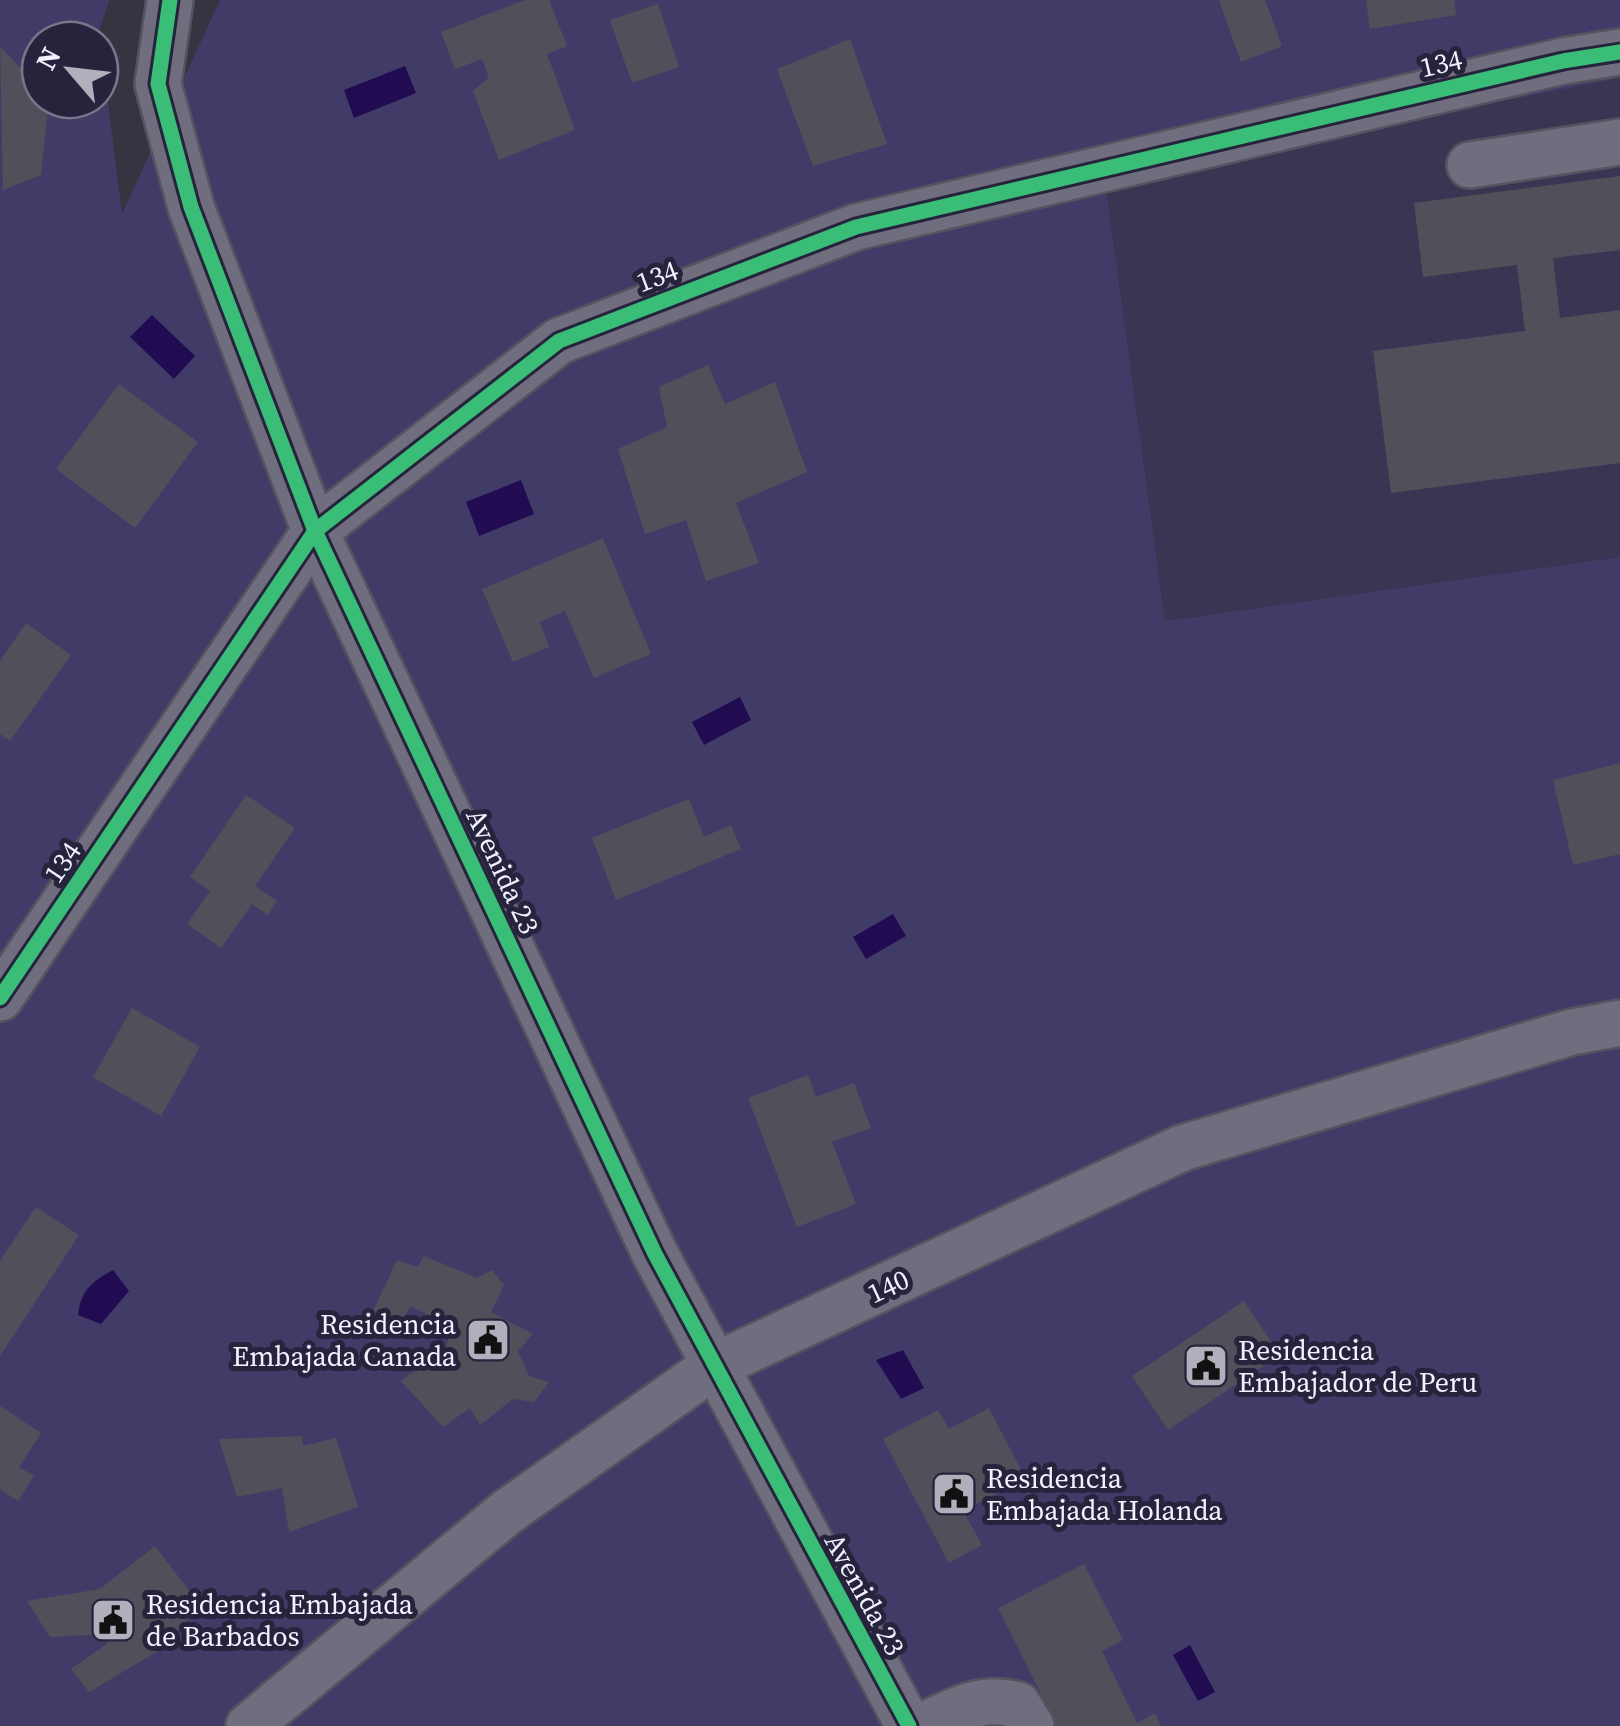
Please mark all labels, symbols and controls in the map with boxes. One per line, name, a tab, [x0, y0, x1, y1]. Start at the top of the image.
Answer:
north arrow	[20, 20, 120, 120]
text: N	[26, 40, 69, 76]
street label: 134	[1416, 40, 1466, 86]
street label: 134	[631, 251, 683, 301]
street label: Avenida 23	[457, 802, 549, 940]
street label: 134	[35, 834, 89, 890]
street label: 140	[861, 1260, 915, 1312]
place label: Residencia Embajada Canada	[232, 1305, 457, 1375]
public building icon: Residencia Embajada Canada	[465, 1317, 511, 1363]
place label: Residencia Embajador de Peru	[1238, 1331, 1477, 1401]
public building icon: Residencia Embajador de Peru	[1183, 1343, 1229, 1389]
place label: Residencia Embajada Holanda	[986, 1459, 1223, 1529]
public building icon: Residencia Embajada Holanda	[931, 1471, 977, 1517]
street label: Avenida 23	[816, 1526, 914, 1662]
place label: Residencia Embajada de Barbados	[146, 1585, 414, 1655]
public building icon: Residencia Embajada de Barbados	[90, 1597, 136, 1643]

